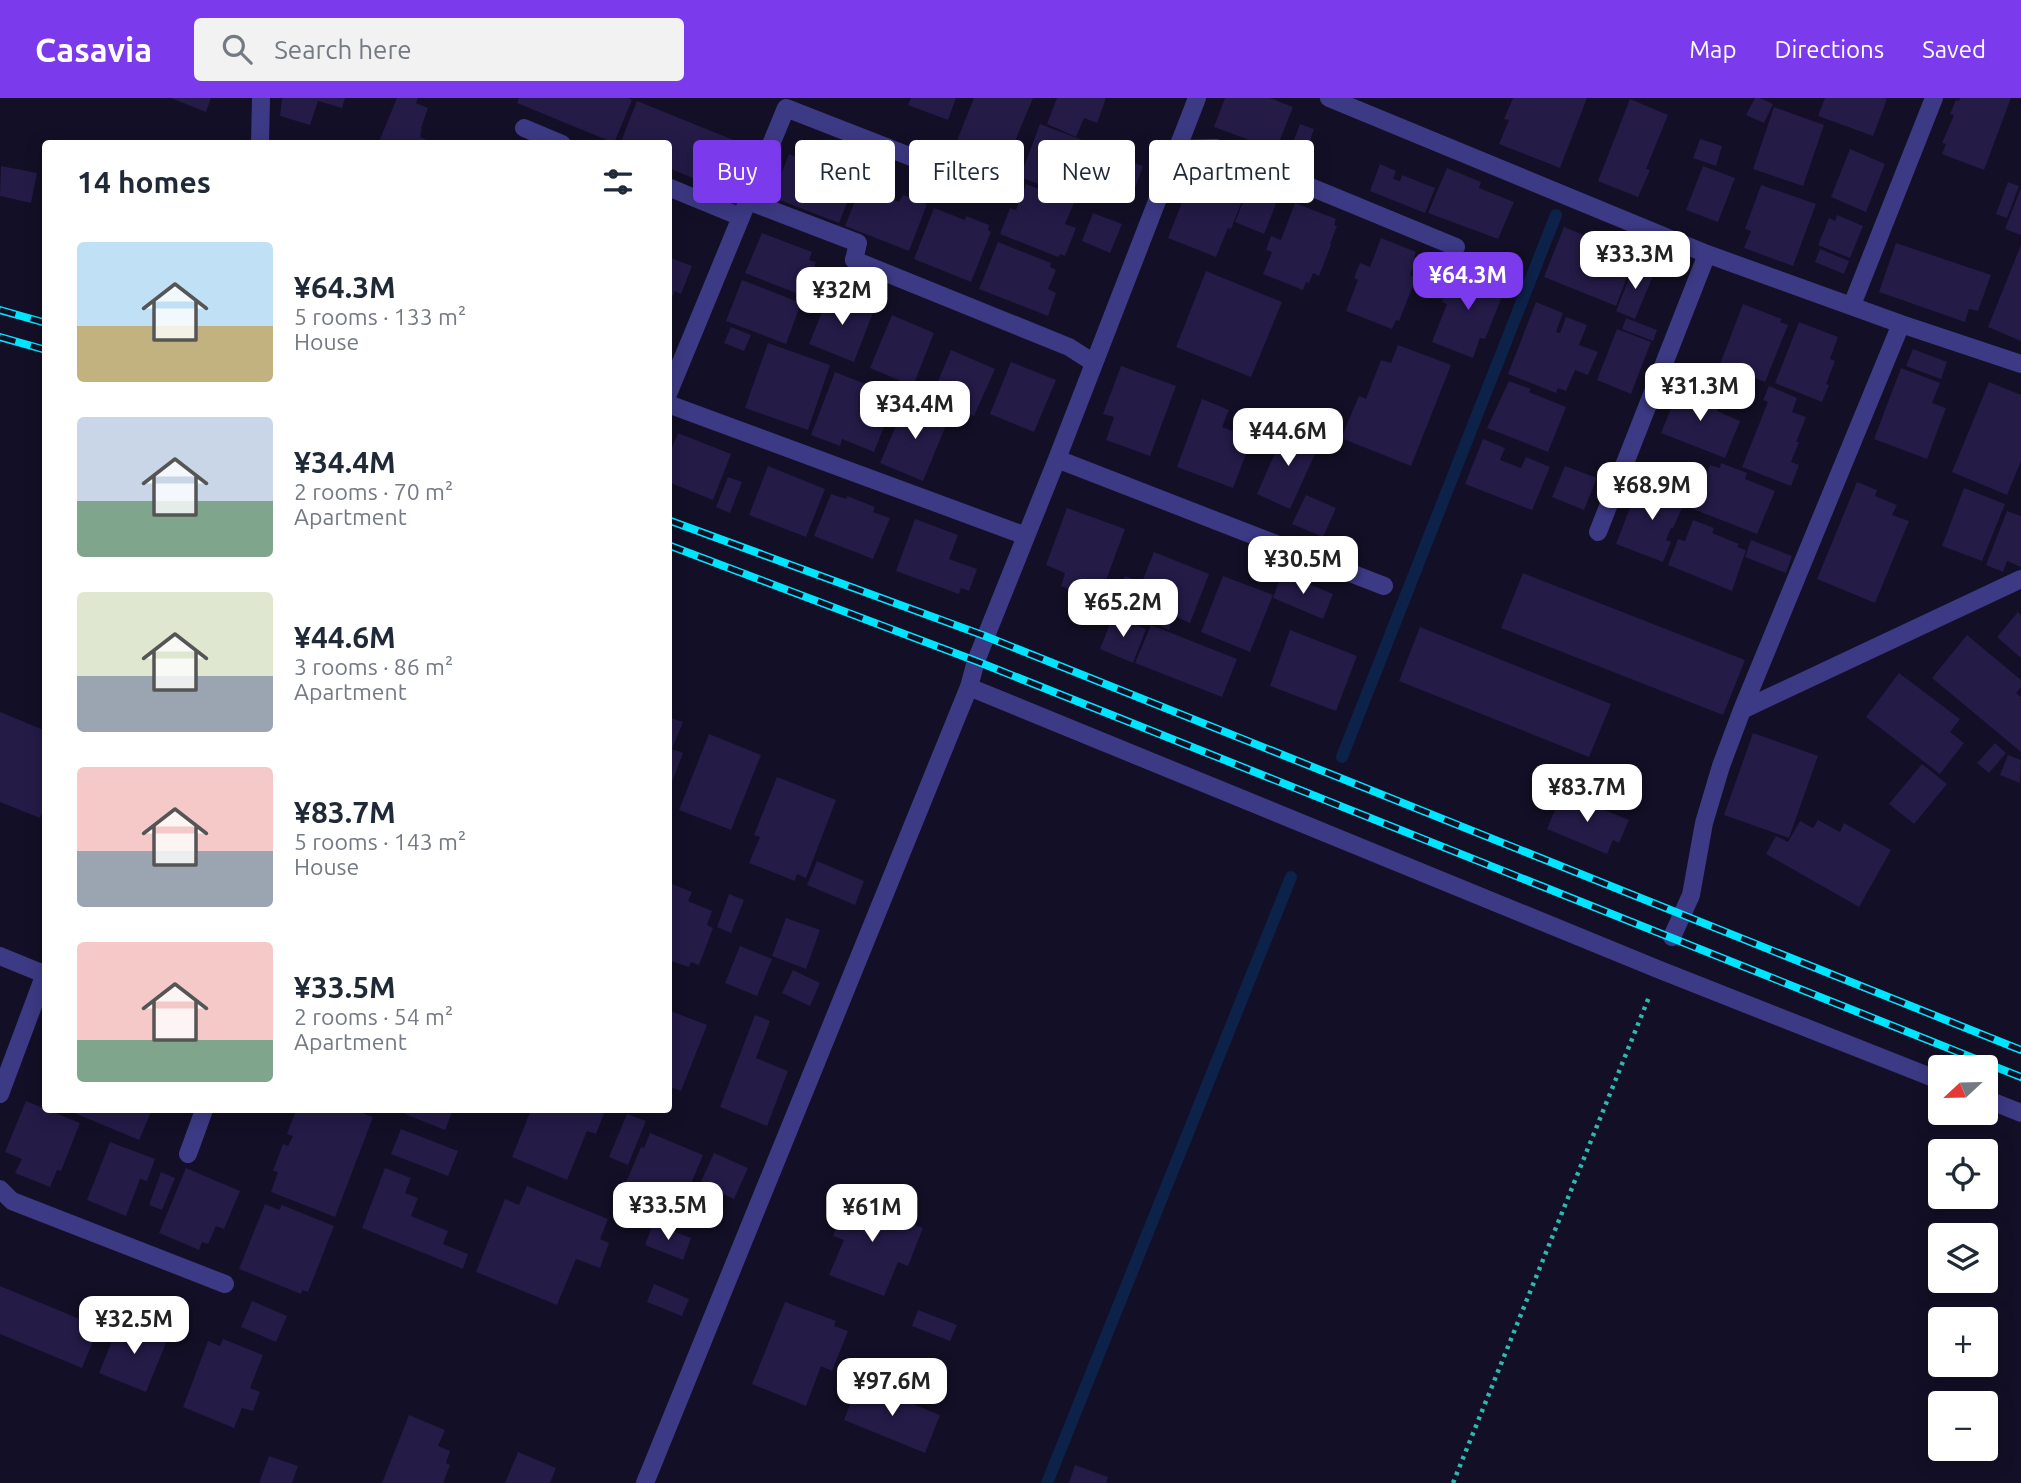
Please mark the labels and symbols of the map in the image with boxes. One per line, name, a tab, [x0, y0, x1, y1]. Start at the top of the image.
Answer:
pin: ¥33.3M	[1578, 232, 1692, 291]
pin: ¥64.3M	[1411, 252, 1525, 312]
pin: ¥32M	[801, 268, 883, 327]
pin: ¥31.3M	[1643, 364, 1757, 423]
pin: ¥34.4M	[858, 382, 972, 441]
pin: ¥44.6M	[1231, 408, 1345, 468]
pin: ¥68.9M	[1595, 462, 1709, 522]
pin: ¥30.5M	[1246, 536, 1360, 596]
pin: ¥65.2M	[1066, 580, 1180, 639]
pin: ¥83.7M	[1530, 764, 1644, 824]
north arrow	[1928, 1055, 1998, 1125]
pin: ¥33.5M	[611, 1182, 725, 1242]
pin: ¥61M	[831, 1184, 913, 1244]
pin: ¥32.5M	[77, 1296, 191, 1356]
pin: ¥97.6M	[835, 1358, 949, 1418]

